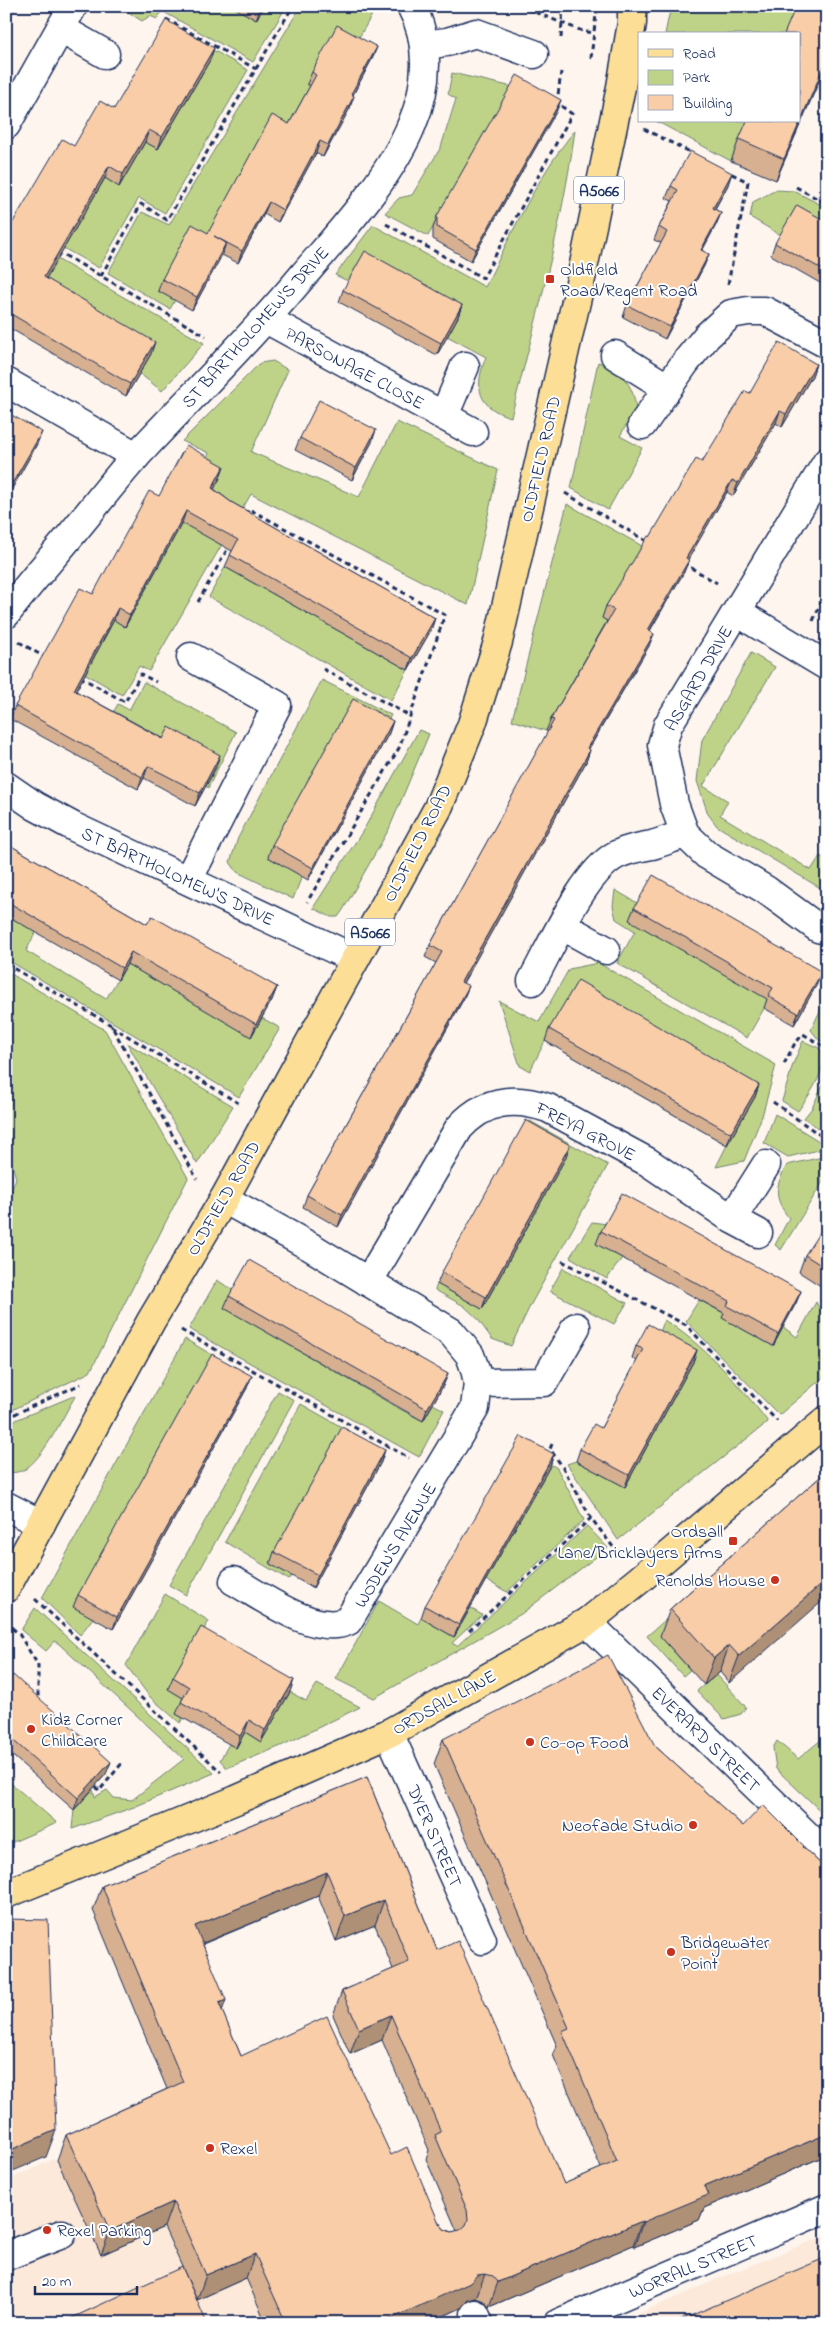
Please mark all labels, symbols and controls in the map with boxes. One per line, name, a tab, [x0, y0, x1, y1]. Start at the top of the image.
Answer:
legend	[638, 32, 800, 122]
text: Road	[683, 43, 716, 65]
text: Park	[683, 67, 711, 89]
text: Building	[682, 93, 732, 116]
road number: A5066	[574, 176, 624, 204]
street label: ST BARTHOLOMEW'S DRIVE	[177, 242, 336, 415]
place label: Oldfield Road/Regent Road	[560, 258, 697, 306]
marker: Oldfield Road/Regent Road	[544, 273, 556, 285]
street label: PARSONAGE CLOSE	[280, 322, 428, 418]
street label: OLDFIELD ROAD	[515, 394, 569, 525]
street label: ASGARD DRIVE	[659, 621, 741, 737]
street label: OLDFIELD ROAD	[378, 781, 460, 907]
street label: ST BARTHOLOMEW'S DRIVE	[76, 822, 278, 934]
road number: A5066	[345, 919, 395, 946]
street label: FREYA GROVE	[530, 1096, 640, 1169]
street label: OLDFIELD ROAD	[181, 1137, 268, 1261]
street label: WODEN'S AVENUE	[349, 1478, 445, 1614]
place label: Ordsall Lane/Bricklayers Arms	[557, 1520, 723, 1567]
marker: Ordsall Lane/Bricklayers Arms	[727, 1535, 739, 1547]
place label: Renolds House	[655, 1569, 766, 1595]
marker: Renolds House	[769, 1574, 781, 1586]
street label: ORDSALL LANE	[388, 1664, 502, 1743]
street label: EVERARD STREET	[644, 1681, 765, 1799]
place label: Kidz Corner Childcare	[41, 1708, 123, 1755]
marker: Kidz Corner Childcare	[25, 1723, 37, 1735]
place label: Co-op Food	[540, 1731, 629, 1757]
marker: Co-op Food	[524, 1736, 536, 1748]
street label: DYER STREET	[399, 1781, 467, 1892]
place label: Neofade Studio	[562, 1814, 683, 1840]
marker: Neofade Studio	[687, 1819, 699, 1831]
place label: Bridgewater Point	[680, 1931, 770, 1978]
marker: Bridgewater Point	[665, 1946, 677, 1958]
place label: Rexel	[220, 2137, 257, 2163]
marker: Rexel	[204, 2142, 216, 2154]
place label: Rexel Parking	[57, 2219, 151, 2246]
marker: Rexel Parking	[41, 2224, 53, 2236]
street label: WORRALL STREET	[625, 2229, 762, 2307]
scale bar	[35, 2264, 138, 2296]
text: 20 m	[42, 2271, 72, 2293]

